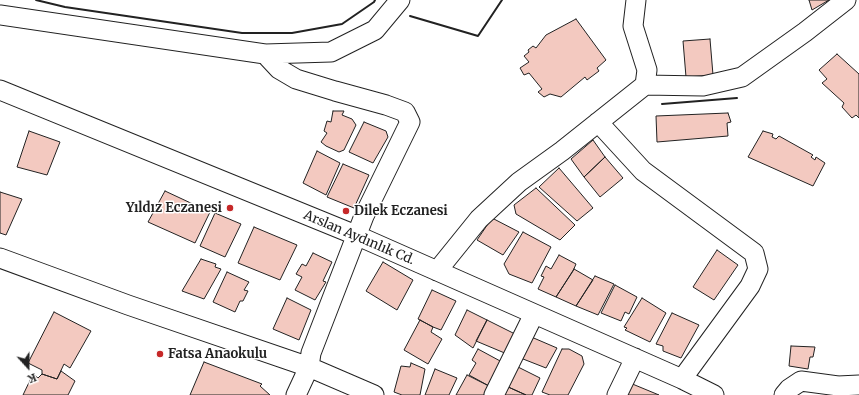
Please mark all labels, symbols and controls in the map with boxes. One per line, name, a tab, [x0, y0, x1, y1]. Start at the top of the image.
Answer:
place label: Yıldız Eczanesi	[126, 200, 222, 216]
marker: Yıldız Eczanesi	[225, 203, 235, 213]
place label: Dilek Eczanesi	[354, 203, 448, 219]
marker: Dilek Eczanesi	[341, 206, 351, 216]
street label: Arslan Aydınlık Cd.	[301, 208, 417, 268]
place label: Fatsa Anaokulu	[168, 346, 267, 362]
north arrow	[8, 347, 48, 387]
marker: Fatsa Anaokulu	[155, 349, 165, 359]
text: K	[26, 370, 39, 386]

